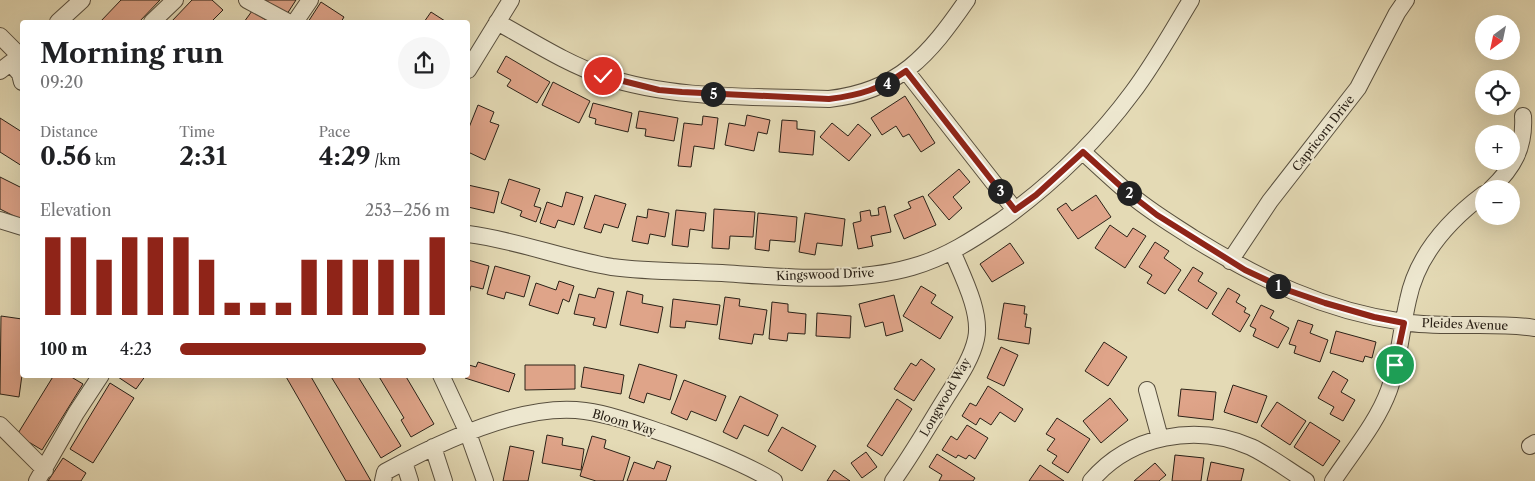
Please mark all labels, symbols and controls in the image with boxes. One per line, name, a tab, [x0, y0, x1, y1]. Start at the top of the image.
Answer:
north arrow	[1475, 15, 1520, 60]
map controls	[1475, 15, 1520, 225]
text: Morning run	[40, 36, 224, 70]
button: share	[398, 37, 450, 89]
pin	[582, 55, 624, 97]
icon: check	[589, 62, 617, 90]
button: locate	[1475, 70, 1520, 115]
text: 09:20	[40, 72, 83, 92]
pin: 4	[874, 72, 900, 96]
text: 4	[883, 75, 892, 93]
pin: 5	[700, 82, 726, 106]
text: 5	[710, 85, 717, 103]
street label: Capricorn Drive	[1289, 92, 1357, 174]
text: Distance	[40, 123, 98, 141]
text: Time	[179, 123, 215, 141]
text: Pace	[319, 123, 350, 141]
button: +	[1475, 125, 1520, 170]
text: 0.56	[40, 141, 91, 172]
text: 2:31	[179, 141, 227, 172]
text: 4:29	[319, 141, 371, 172]
text: km	[91, 151, 116, 169]
text: /km	[371, 151, 401, 169]
pin: 3	[988, 178, 1012, 204]
pin: 2	[1116, 180, 1142, 206]
button: −	[1475, 180, 1520, 225]
text: 3	[997, 182, 1004, 200]
text: 2	[1125, 184, 1134, 202]
text: Elevation	[40, 200, 111, 220]
text: 253–256 m	[365, 200, 450, 220]
street label: Kingswood Drive	[776, 265, 875, 283]
pin: 1	[1266, 274, 1290, 298]
text: 1	[1275, 277, 1282, 295]
street label: Pleides Avenue	[1422, 315, 1509, 333]
text: 100 m	[40, 339, 87, 359]
text: 4:23	[120, 339, 152, 359]
pin	[1374, 344, 1416, 386]
icon: arrive	[1381, 351, 1409, 379]
street label: Longwood Way	[916, 355, 974, 439]
street label: Bloom Way	[591, 406, 658, 438]

